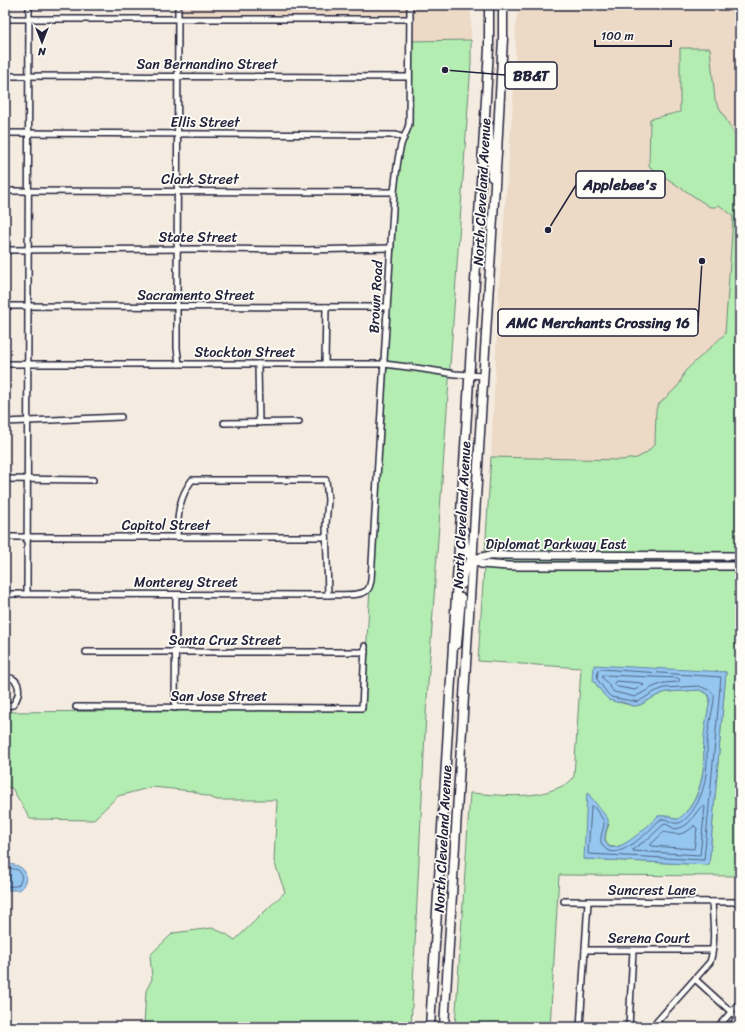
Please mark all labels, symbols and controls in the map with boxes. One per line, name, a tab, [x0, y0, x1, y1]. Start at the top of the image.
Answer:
north arrow	[22, 22, 62, 62]
scale bar	[595, 22, 671, 48]
text: 100 m	[601, 25, 634, 47]
text: N	[38, 42, 47, 61]
street label: San Bernandino Street	[137, 52, 279, 77]
callout: BB&T	[505, 62, 557, 89]
text: BB&T	[513, 63, 551, 89]
street label: Ellis Street	[170, 110, 241, 135]
street label: North Cleveland Avenue	[466, 117, 498, 266]
street label: Clark Street	[161, 167, 240, 192]
callout: Applebee's	[576, 171, 665, 198]
text: Applebee's	[582, 172, 658, 198]
street label: State Street	[158, 225, 238, 250]
street label: Brown Road	[362, 258, 390, 334]
street label: Sacramento Street	[137, 283, 255, 308]
callout: AMC Merchants Crossing 16	[498, 309, 698, 336]
text: AMC Merchants Crossing 16	[505, 310, 690, 336]
street label: Stockton Street	[194, 340, 296, 365]
street label: North Cleveland Avenue	[446, 440, 478, 589]
street label: Capitol Street	[122, 513, 212, 538]
street label: Diplomat Parkway East	[485, 532, 627, 557]
street label: Monterey Street	[134, 570, 238, 595]
street label: Santa Cruz Street	[169, 628, 281, 653]
street label: San Jose Street	[171, 684, 267, 709]
street label: North Cleveland Avenue	[427, 764, 459, 913]
street label: Suncrest Lane	[608, 878, 696, 903]
street label: Serena Court	[608, 926, 690, 951]

